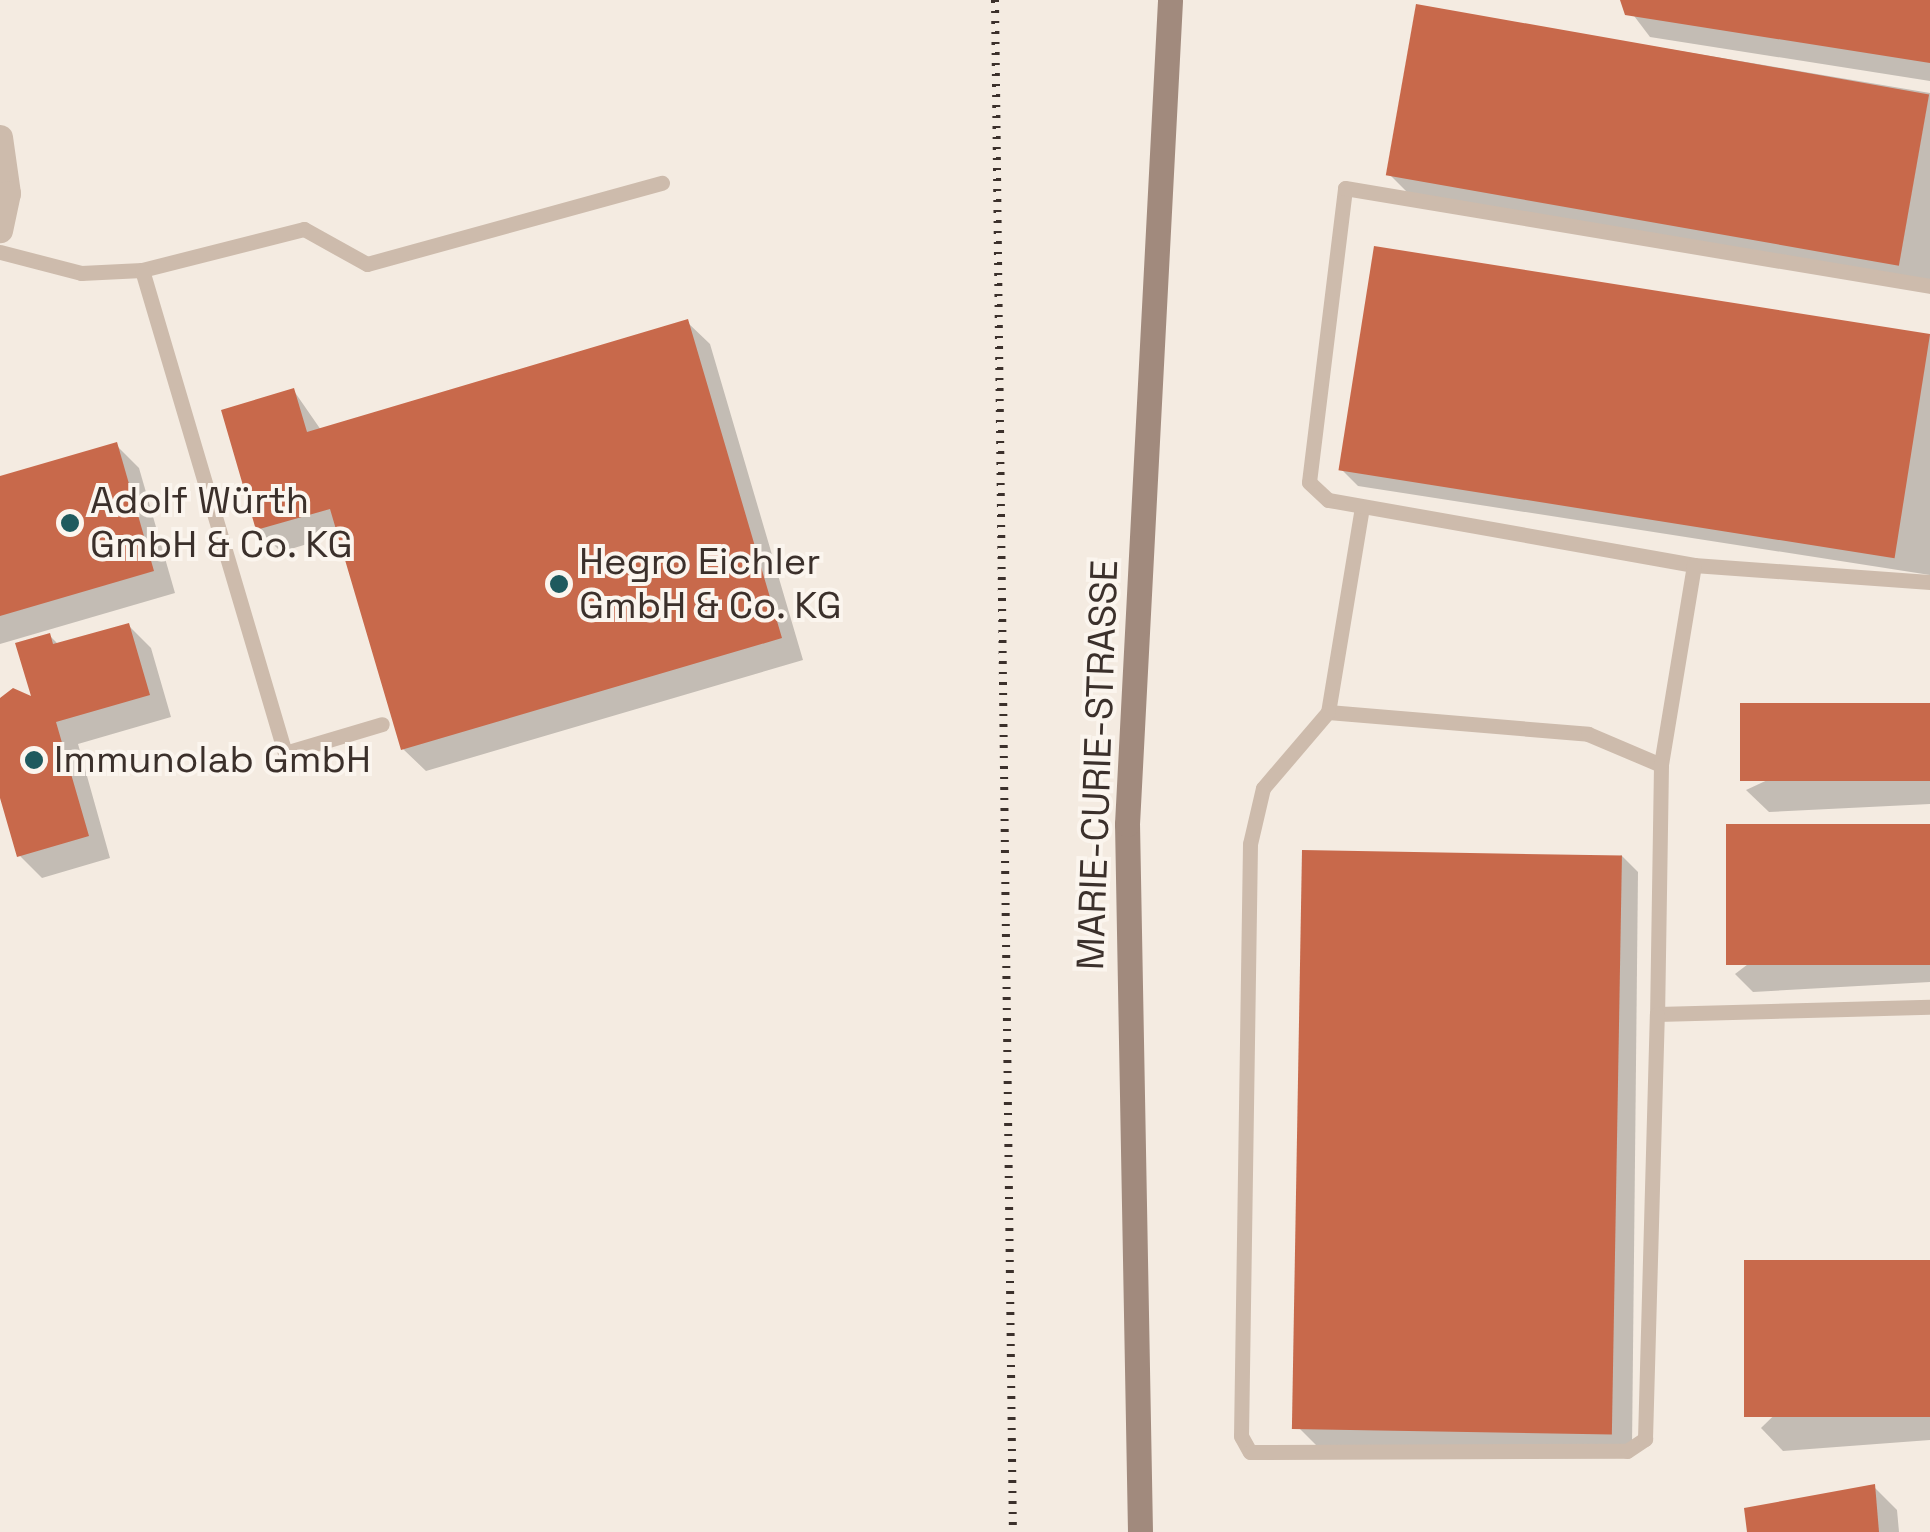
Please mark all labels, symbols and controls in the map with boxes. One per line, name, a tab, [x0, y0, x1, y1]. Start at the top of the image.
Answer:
place label: Adolf Würth GmbH & Co. KG	[90, 478, 354, 568]
marker: Adolf Würth GmbH & Co. KG	[59, 512, 81, 534]
place label: Hegro Eichler GmbH & Co. KG	[579, 539, 843, 628]
street label: MARIE-CURIE-STRASSE	[1068, 559, 1128, 971]
marker: Hegro Eichler GmbH & Co. KG	[548, 573, 570, 595]
place label: Immunolab GmbH	[54, 737, 371, 783]
marker: Immunolab GmbH	[23, 749, 45, 771]

